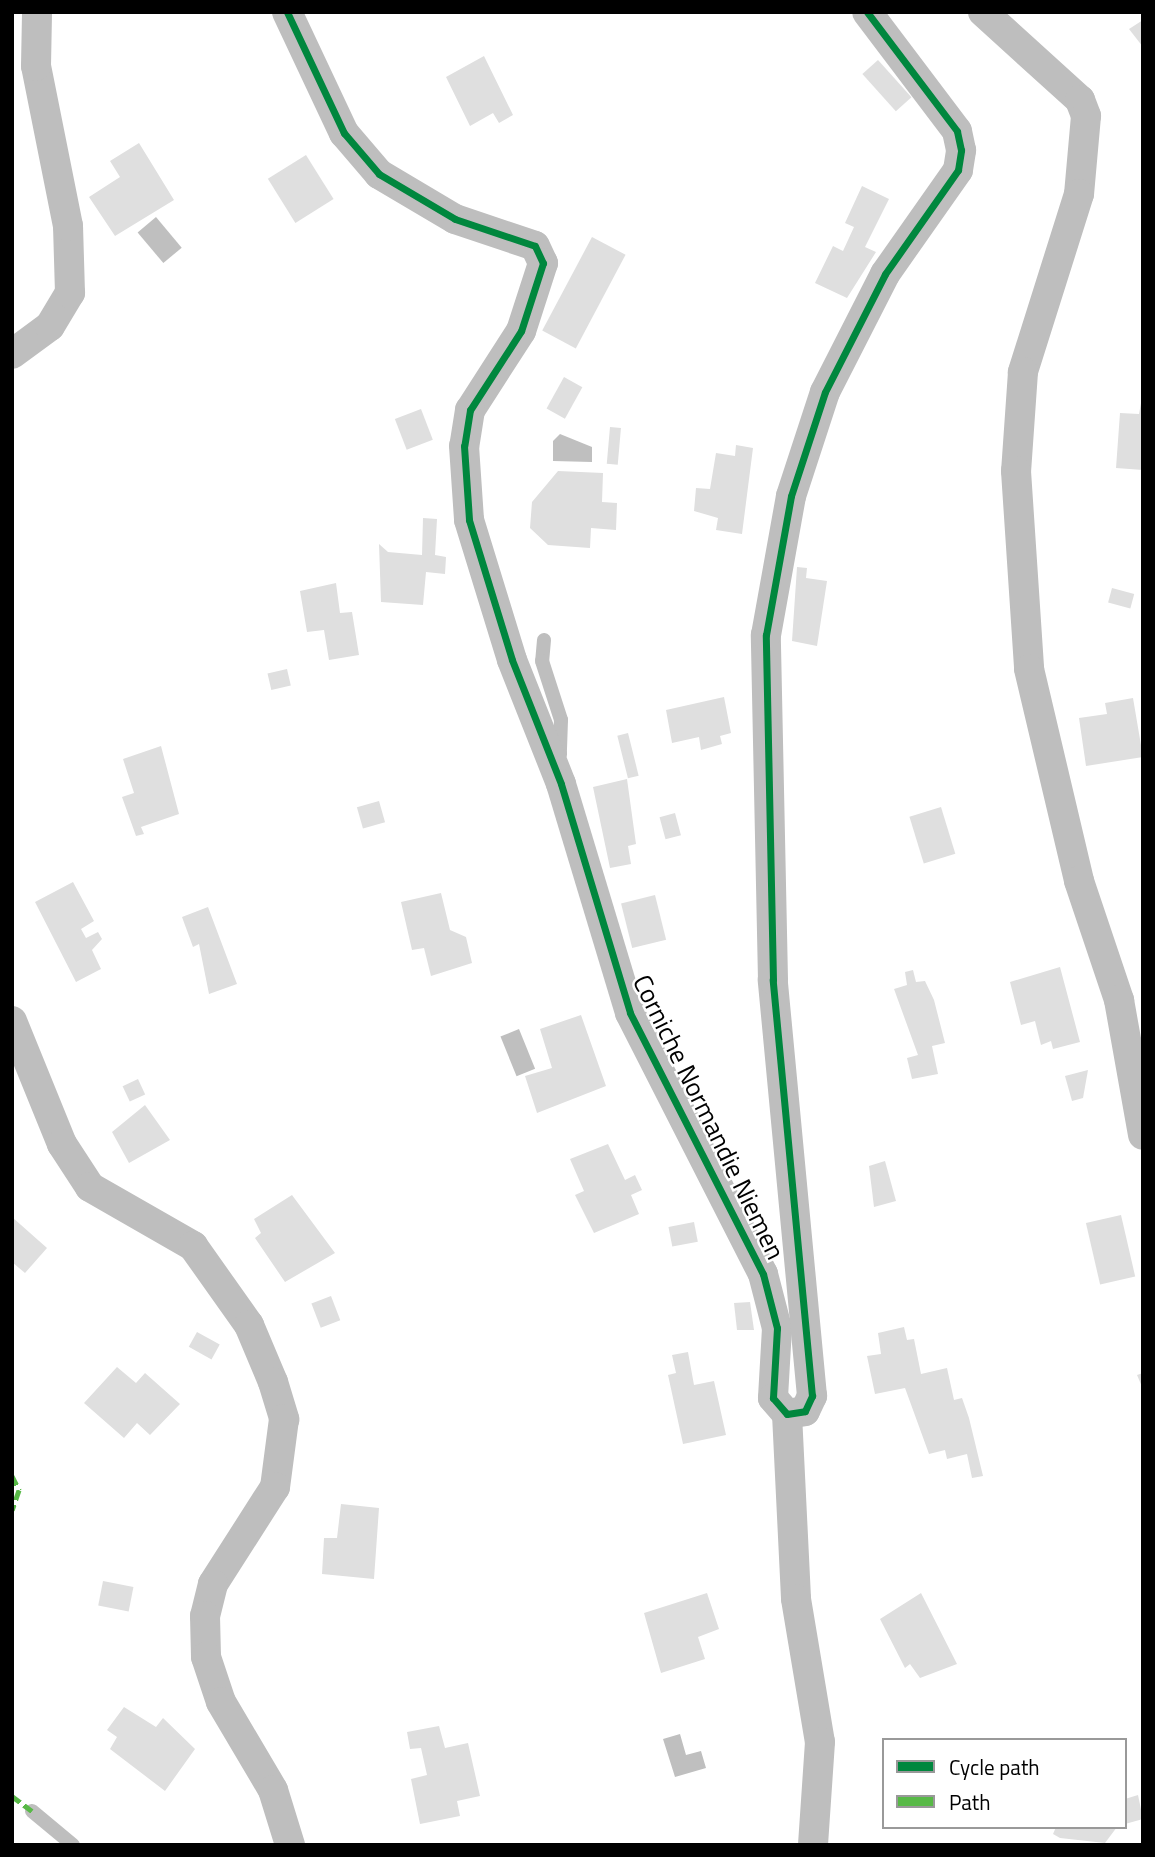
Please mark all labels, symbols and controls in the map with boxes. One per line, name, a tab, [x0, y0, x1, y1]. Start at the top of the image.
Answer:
street label: Corniche Normandie Niemen	[626, 970, 792, 1264]
legend	[882, 1738, 1127, 1829]
text: Cycle path	[949, 1751, 1040, 1783]
text: Path	[949, 1786, 991, 1818]

